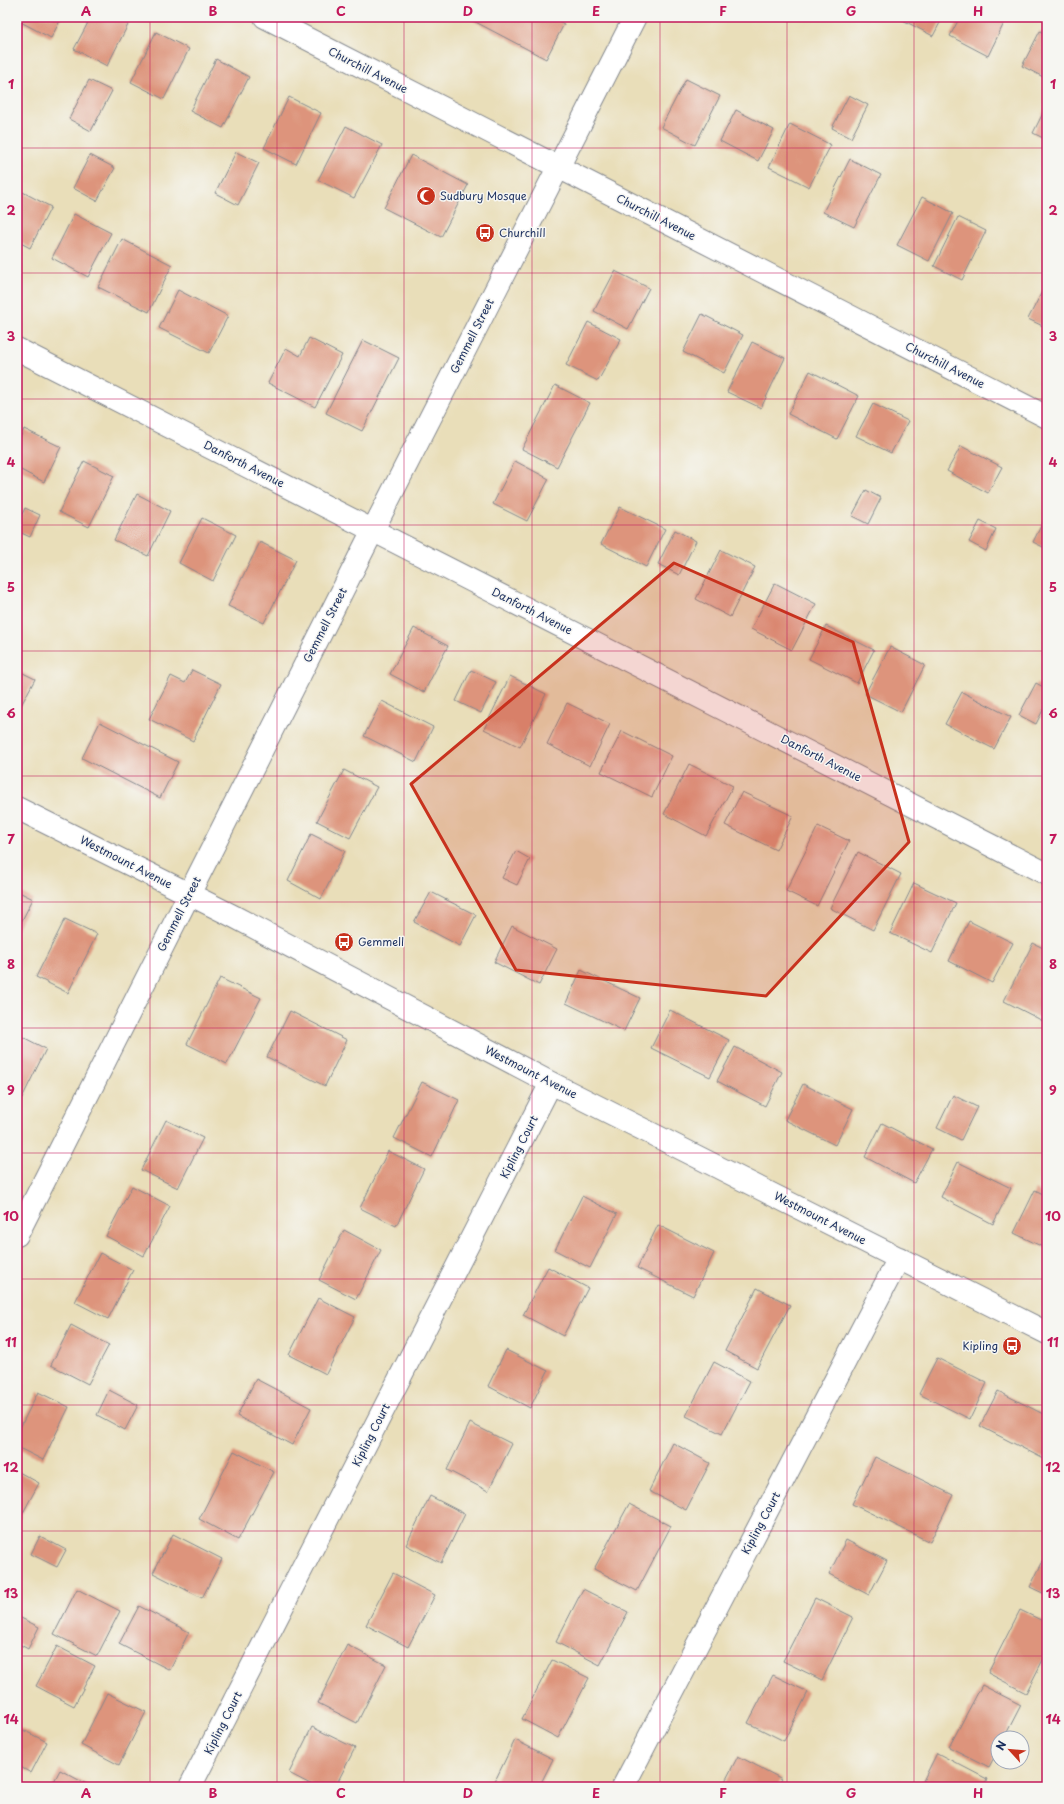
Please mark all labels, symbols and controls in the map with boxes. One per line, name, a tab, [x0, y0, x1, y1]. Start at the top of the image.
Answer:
text: A	[81, 1, 91, 20]
text: B	[209, 1, 218, 20]
text: C	[336, 1, 346, 20]
text: D	[463, 1, 473, 20]
text: E	[592, 1, 600, 20]
text: F	[719, 1, 727, 20]
text: G	[846, 1, 856, 20]
text: H	[973, 1, 983, 20]
street label: Churchill Avenue	[325, 42, 411, 97]
text: 1	[8, 74, 14, 93]
text: 1	[1050, 74, 1056, 93]
mosque icon: Sudbury Mosque	[415, 185, 437, 207]
place label: Sudbury Mosque	[440, 187, 527, 204]
street label: Churchill Avenue	[613, 189, 699, 244]
text: 2	[6, 200, 16, 219]
text: 2	[1048, 200, 1058, 219]
bus stop icon: Churchill	[474, 222, 496, 244]
place label: Churchill	[499, 224, 545, 241]
street label: Gemmell Street	[445, 295, 498, 376]
text: 3	[7, 326, 16, 345]
text: 3	[1049, 326, 1058, 345]
street label: Churchill Avenue	[902, 337, 988, 392]
street label: Danforth Avenue	[201, 436, 288, 491]
text: 4	[7, 452, 16, 471]
text: 4	[1049, 452, 1058, 471]
text: 5	[7, 577, 15, 596]
text: 5	[1049, 577, 1057, 596]
street label: Danforth Avenue	[489, 583, 576, 638]
street label: Gemmell Street	[298, 584, 351, 665]
text: 6	[6, 703, 16, 722]
text: 6	[1048, 703, 1058, 722]
street label: Danforth Avenue	[778, 730, 865, 785]
text: 7	[7, 829, 15, 848]
text: 7	[1049, 829, 1057, 848]
street label: Westmount Avenue	[77, 831, 175, 892]
street label: Gemmell Street	[152, 873, 205, 954]
bus stop icon: Gemmell	[333, 931, 355, 953]
place label: Gemmell	[358, 933, 404, 950]
text: 8	[7, 954, 15, 973]
text: 8	[1049, 954, 1057, 973]
street label: Westmount Avenue	[482, 1041, 580, 1102]
text: 9	[7, 1080, 15, 1099]
text: 9	[1049, 1080, 1057, 1099]
street label: Kipling Court	[495, 1112, 542, 1181]
street label: Westmount Avenue	[771, 1187, 869, 1248]
text: 10	[3, 1206, 19, 1225]
text: 10	[1045, 1206, 1061, 1225]
text: 11	[5, 1332, 17, 1351]
text: 11	[1047, 1332, 1059, 1351]
bus stop icon: Kipling	[1001, 1335, 1023, 1357]
place label: Kipling	[963, 1337, 998, 1354]
street label: Kipling Court	[347, 1400, 394, 1469]
text: 12	[3, 1457, 19, 1476]
text: 12	[1045, 1457, 1061, 1476]
street label: Kipling Court	[737, 1488, 784, 1557]
text: 13	[4, 1583, 19, 1602]
text: 13	[1046, 1583, 1061, 1602]
street label: Kipling Court	[199, 1688, 246, 1757]
text: 14	[3, 1709, 19, 1728]
text: 14	[1045, 1709, 1061, 1728]
north arrow	[990, 1730, 1030, 1770]
text: N	[991, 1737, 1010, 1753]
text: A	[81, 1783, 91, 1802]
text: B	[209, 1783, 218, 1802]
text: C	[336, 1783, 346, 1802]
text: D	[463, 1783, 473, 1802]
text: E	[592, 1783, 600, 1802]
text: F	[719, 1783, 727, 1802]
text: G	[846, 1783, 856, 1802]
text: H	[973, 1783, 983, 1802]

